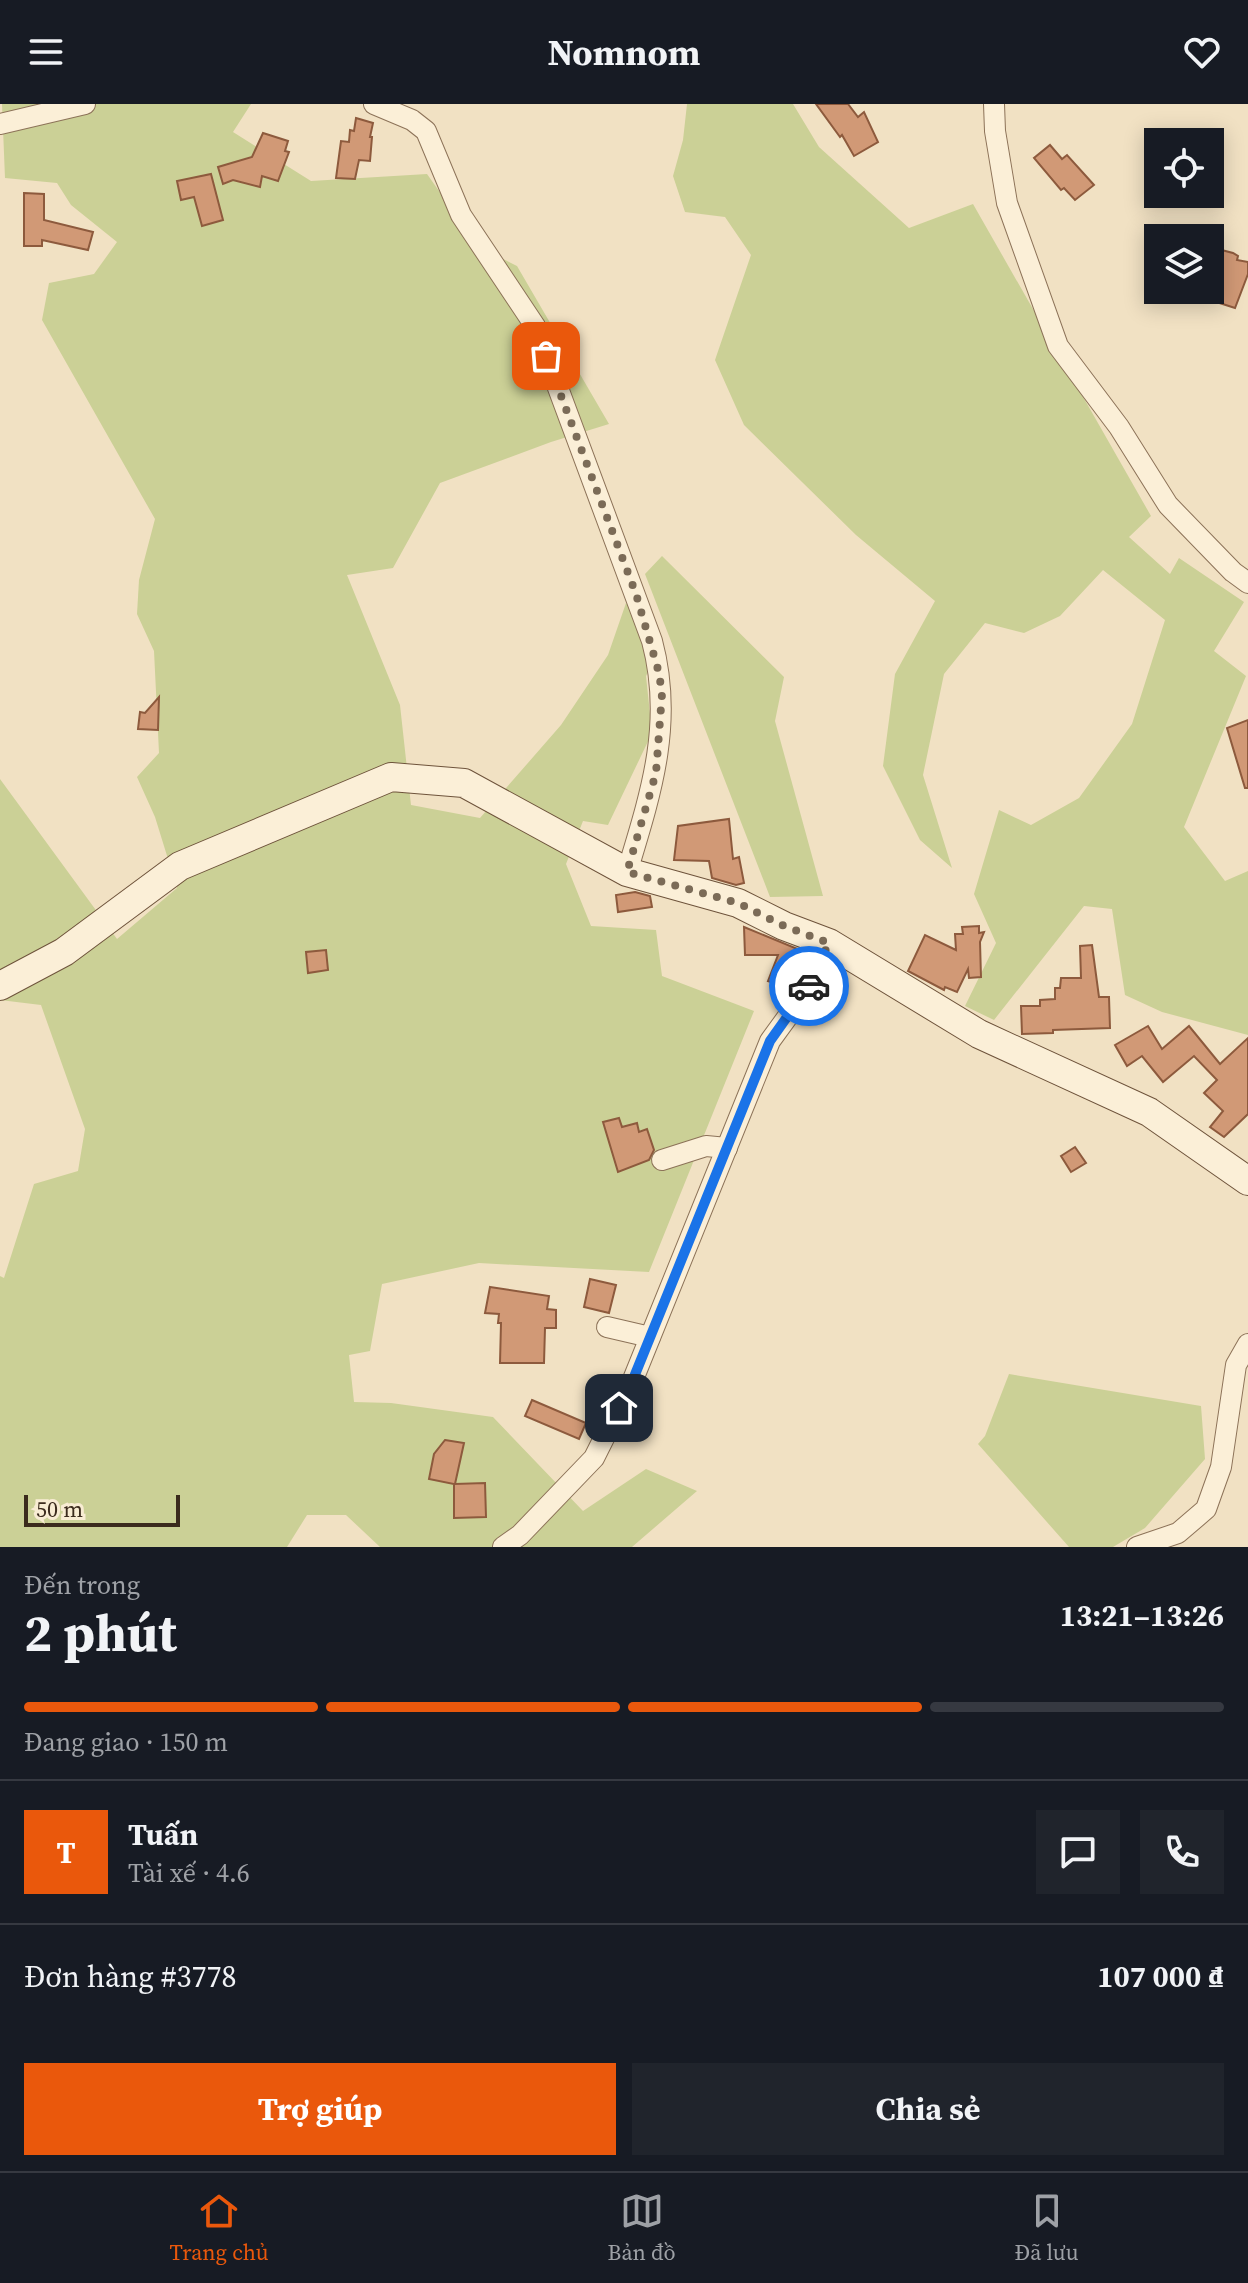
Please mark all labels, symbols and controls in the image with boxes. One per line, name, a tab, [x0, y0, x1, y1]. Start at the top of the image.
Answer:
text: Nomnom	[548, 28, 700, 77]
icon: menu	[24, 30, 68, 74]
icon: heart	[1180, 30, 1224, 74]
map controls	[1144, 128, 1224, 304]
button: locate	[1144, 128, 1224, 208]
button: layers	[1144, 224, 1224, 304]
pin	[512, 322, 580, 390]
icon: bag	[524, 334, 568, 378]
courier	[769, 946, 849, 1026]
icon: car	[787, 964, 831, 1008]
pin	[585, 1374, 653, 1442]
icon: home	[597, 1386, 641, 1430]
scale bar	[24, 1491, 180, 1527]
text: 50 m	[36, 1494, 83, 1524]
text: Đến trong	[24, 1567, 140, 1603]
text: 13:21–13:26	[1060, 1595, 1224, 1636]
text: 2 phút	[24, 1597, 177, 1668]
text: Đang giao · 150 m	[24, 1724, 228, 1760]
button: chat	[1036, 1810, 1120, 1894]
button: phone	[1140, 1810, 1224, 1894]
text: Tuấn	[128, 1814, 198, 1855]
text: T	[56, 1832, 76, 1873]
text: Tài xế · 4.6	[128, 1855, 250, 1891]
text: Đơn hàng #3778	[24, 1956, 237, 1997]
text: 107 000 ₫	[1097, 1956, 1224, 1997]
button: Trợ giúp	[24, 2063, 616, 2155]
button: Chia sẻ	[632, 2063, 1224, 2155]
tab: Trang chủ	[170, 2189, 269, 2267]
tab: Bản đồ	[608, 2189, 676, 2267]
tab: Đã lưu	[1015, 2189, 1078, 2267]

